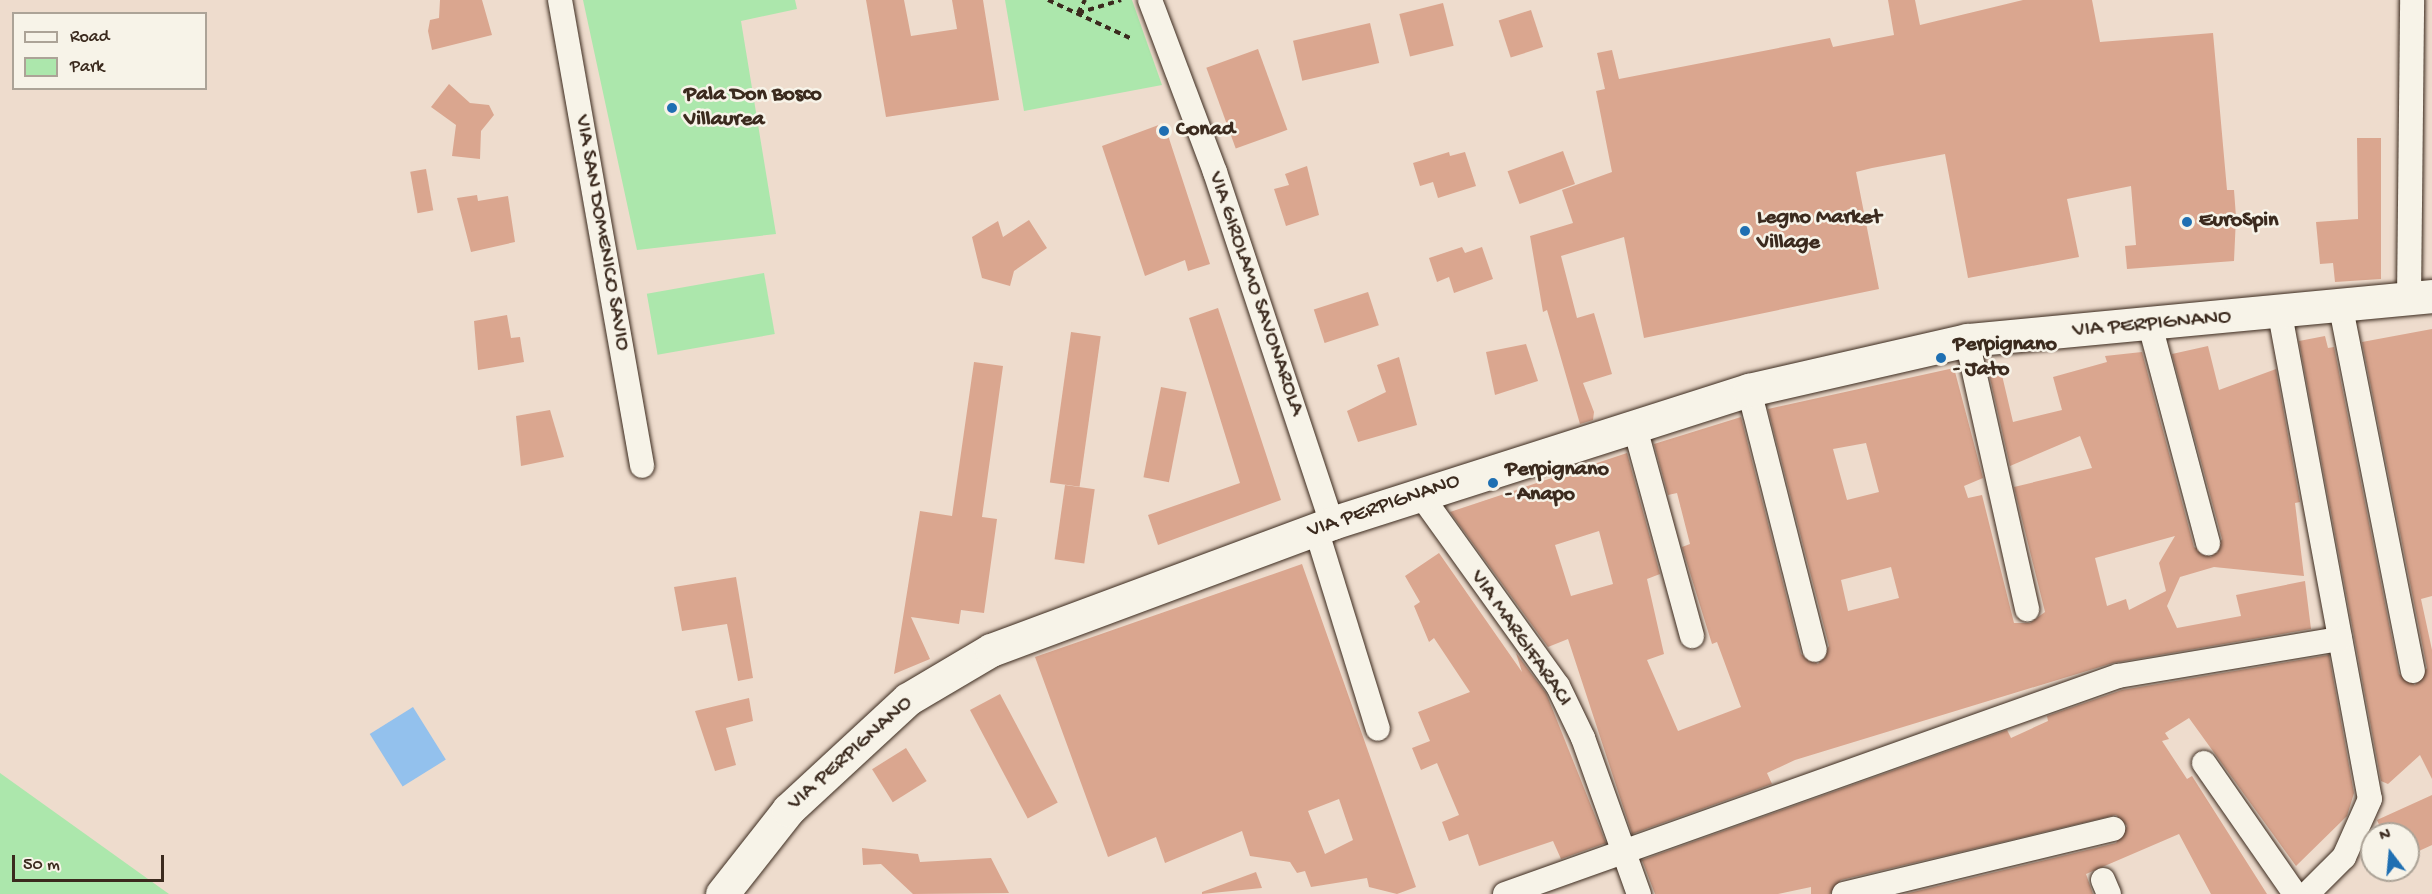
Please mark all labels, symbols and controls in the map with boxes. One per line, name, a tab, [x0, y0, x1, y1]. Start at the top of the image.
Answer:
legend	[12, 12, 207, 90]
text: Road	[70, 27, 109, 48]
text: Park	[70, 57, 104, 78]
place label: Pala Don Bosco Villaurea	[684, 82, 822, 134]
marker: Pala Don Bosco Villaurea	[665, 101, 679, 115]
street label: VIA SAN DOMENICO SAVIO	[567, 113, 635, 353]
place label: Conad	[1176, 118, 1235, 144]
marker: Conad	[1157, 124, 1171, 138]
street label: VIA GIROLAMO SAVONAROLA	[1201, 169, 1309, 419]
place label: Legno Market Village	[1757, 205, 1881, 256]
place label: EuroSpin	[2199, 209, 2278, 235]
marker: EuroSpin	[2180, 215, 2194, 229]
marker: Legno Market Village	[1738, 224, 1752, 238]
street label: VIA PERPIGNANO	[2071, 305, 2233, 345]
place label: Perpignano - Jato	[1953, 332, 2057, 384]
marker: Perpignano - Jato	[1934, 351, 1948, 365]
place label: Perpignano - Anapo	[1505, 457, 1609, 508]
street label: VIA PERPIGNANO	[1304, 469, 1464, 545]
marker: Perpignano - Anapo	[1486, 476, 1500, 490]
street label: VIA MARGIFARACI	[1463, 566, 1577, 712]
street label: VIA PERPIGNANO	[783, 691, 919, 817]
north arrow	[2360, 822, 2420, 882]
text: N	[2378, 826, 2393, 847]
scale bar	[15, 843, 166, 881]
text: 50 m	[23, 855, 60, 876]

